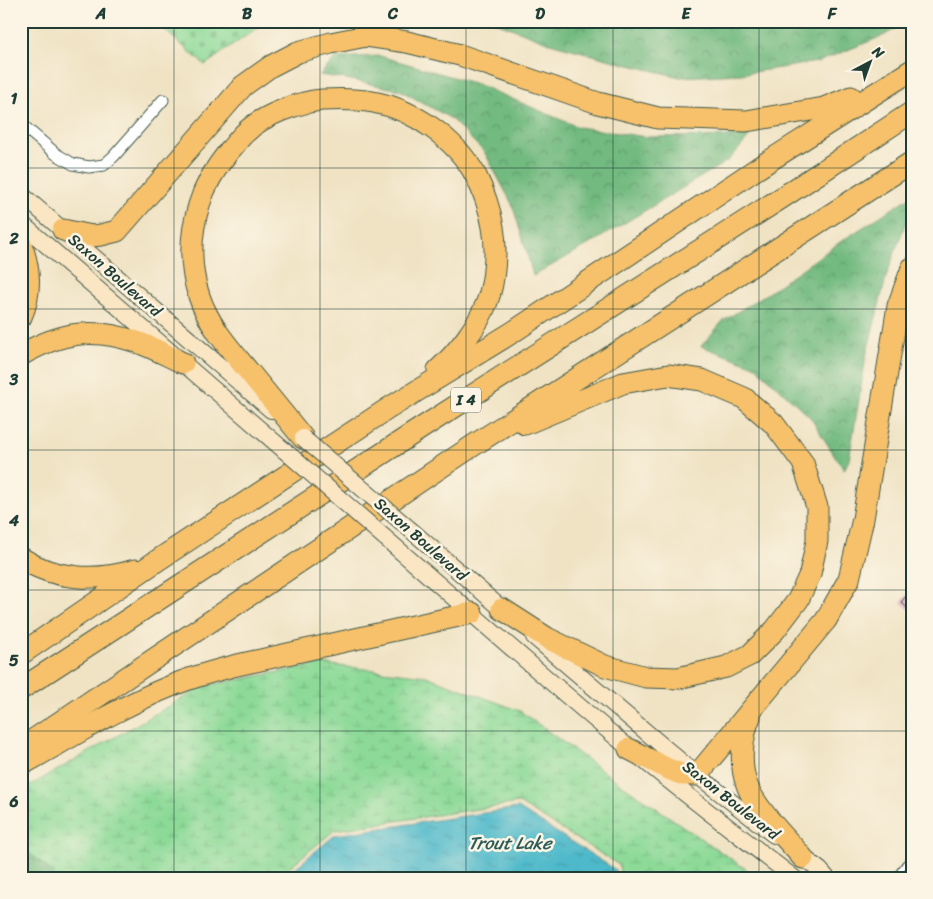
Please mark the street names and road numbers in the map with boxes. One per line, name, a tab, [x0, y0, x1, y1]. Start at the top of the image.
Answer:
street label: Saxon Boulevard	[61, 226, 170, 325]
road number: I 4	[451, 388, 481, 412]
street label: Saxon Boulevard	[367, 490, 476, 589]
street label: Saxon Boulevard	[676, 753, 787, 848]

